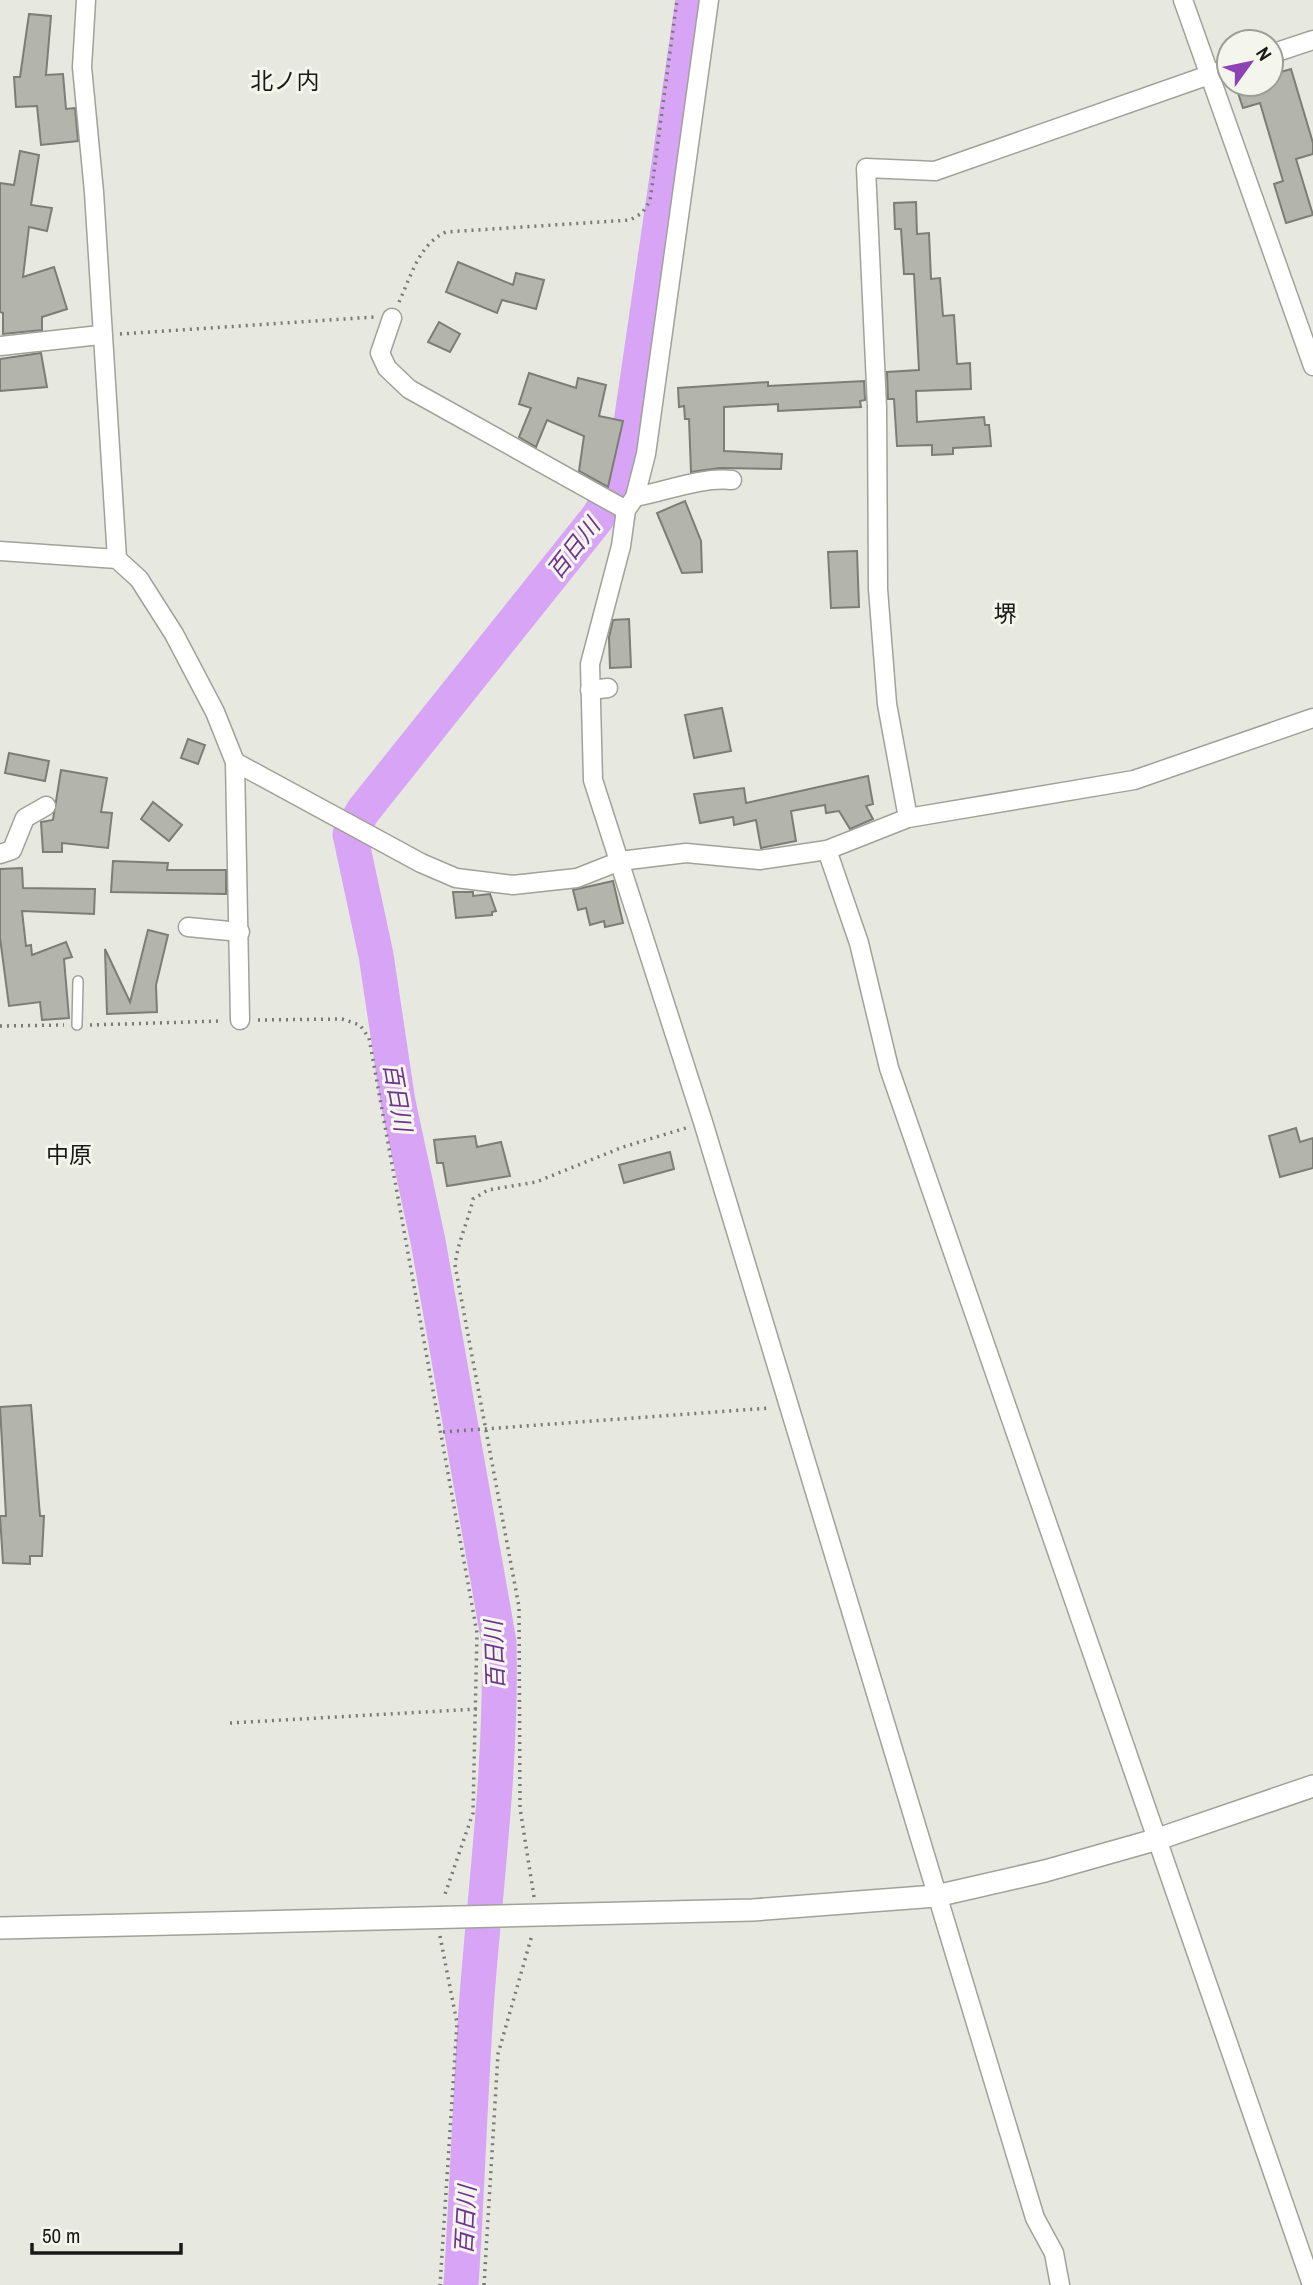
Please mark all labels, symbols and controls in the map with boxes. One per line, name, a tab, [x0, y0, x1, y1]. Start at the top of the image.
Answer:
north arrow	[1215, 28, 1285, 98]
text: N	[1250, 42, 1278, 66]
district label: 北ノ内	[251, 65, 320, 96]
water label: 百日川	[540, 509, 608, 585]
district label: 堺	[994, 598, 1017, 629]
water label: 百日川	[377, 1060, 420, 1137]
district label: 中原	[46, 1139, 92, 1170]
water label: 百日川	[477, 1617, 511, 1690]
water label: 百日川	[448, 2182, 482, 2255]
scale bar	[32, 2212, 180, 2256]
text: 50 m	[42, 2221, 80, 2250]

